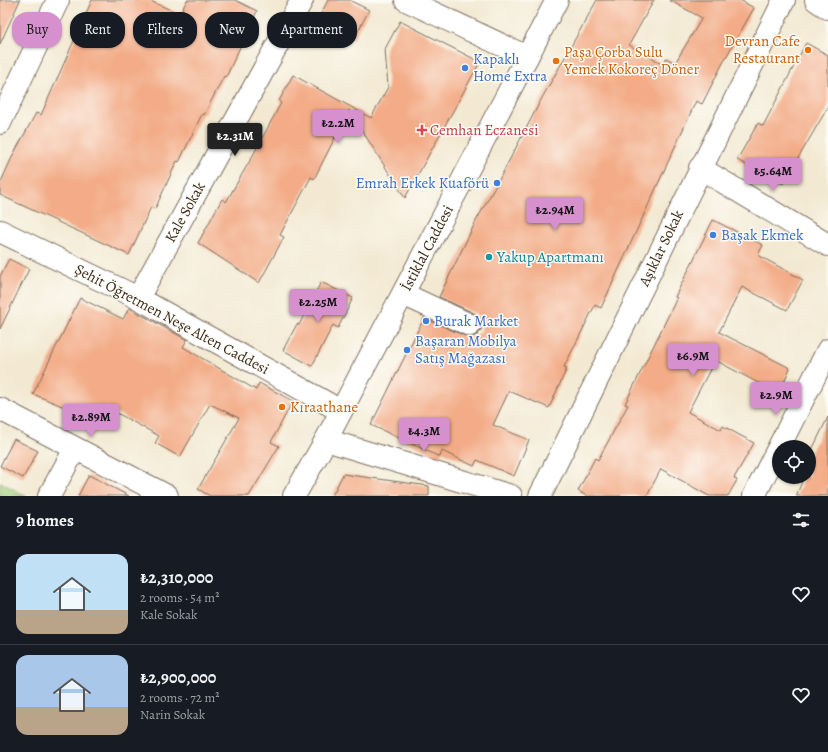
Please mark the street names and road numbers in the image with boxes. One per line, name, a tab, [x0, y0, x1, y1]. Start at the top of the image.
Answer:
street label: Kale Sokak	[160, 178, 210, 246]
street label: İstiklal Caddesi	[396, 202, 458, 294]
street label: Aşıklar Sokak	[633, 206, 688, 290]
street label: Şehit Öğretmen Neşe Alten Caddesi	[71, 259, 273, 379]

